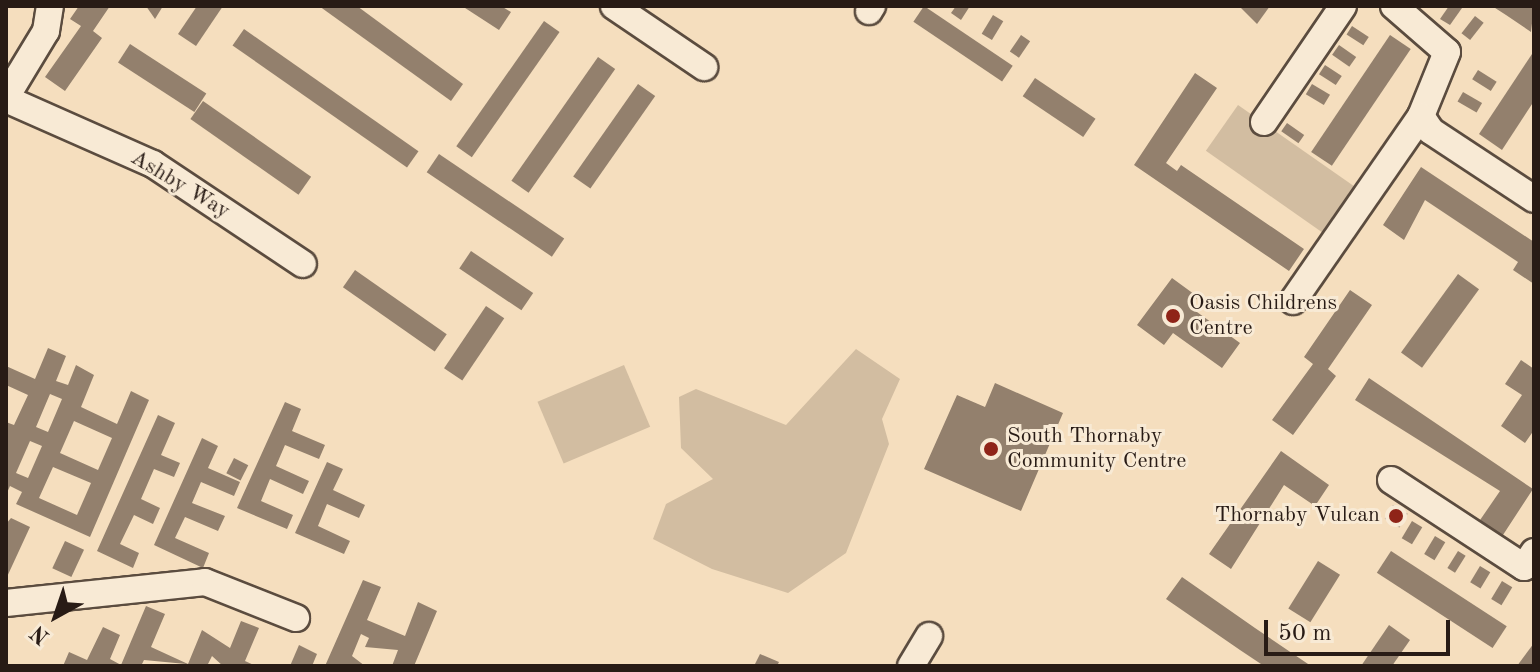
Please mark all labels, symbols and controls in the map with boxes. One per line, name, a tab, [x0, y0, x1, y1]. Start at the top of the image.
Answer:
street label: Ashby Way	[125, 145, 235, 225]
place label: Oasis Childrens Centre	[1189, 290, 1337, 342]
marker: Oasis Childrens Centre	[1164, 307, 1182, 325]
place label: South Thornaby Community Centre	[1007, 423, 1186, 474]
marker: South Thornaby Community Centre	[982, 440, 1000, 458]
place label: Thornaby Vulcan	[1215, 503, 1380, 529]
marker: Thornaby Vulcan	[1387, 507, 1405, 525]
north arrow	[16, 576, 96, 656]
scale bar	[1268, 604, 1454, 654]
text: N	[27, 621, 54, 648]
text: 50 m	[1278, 622, 1332, 646]

